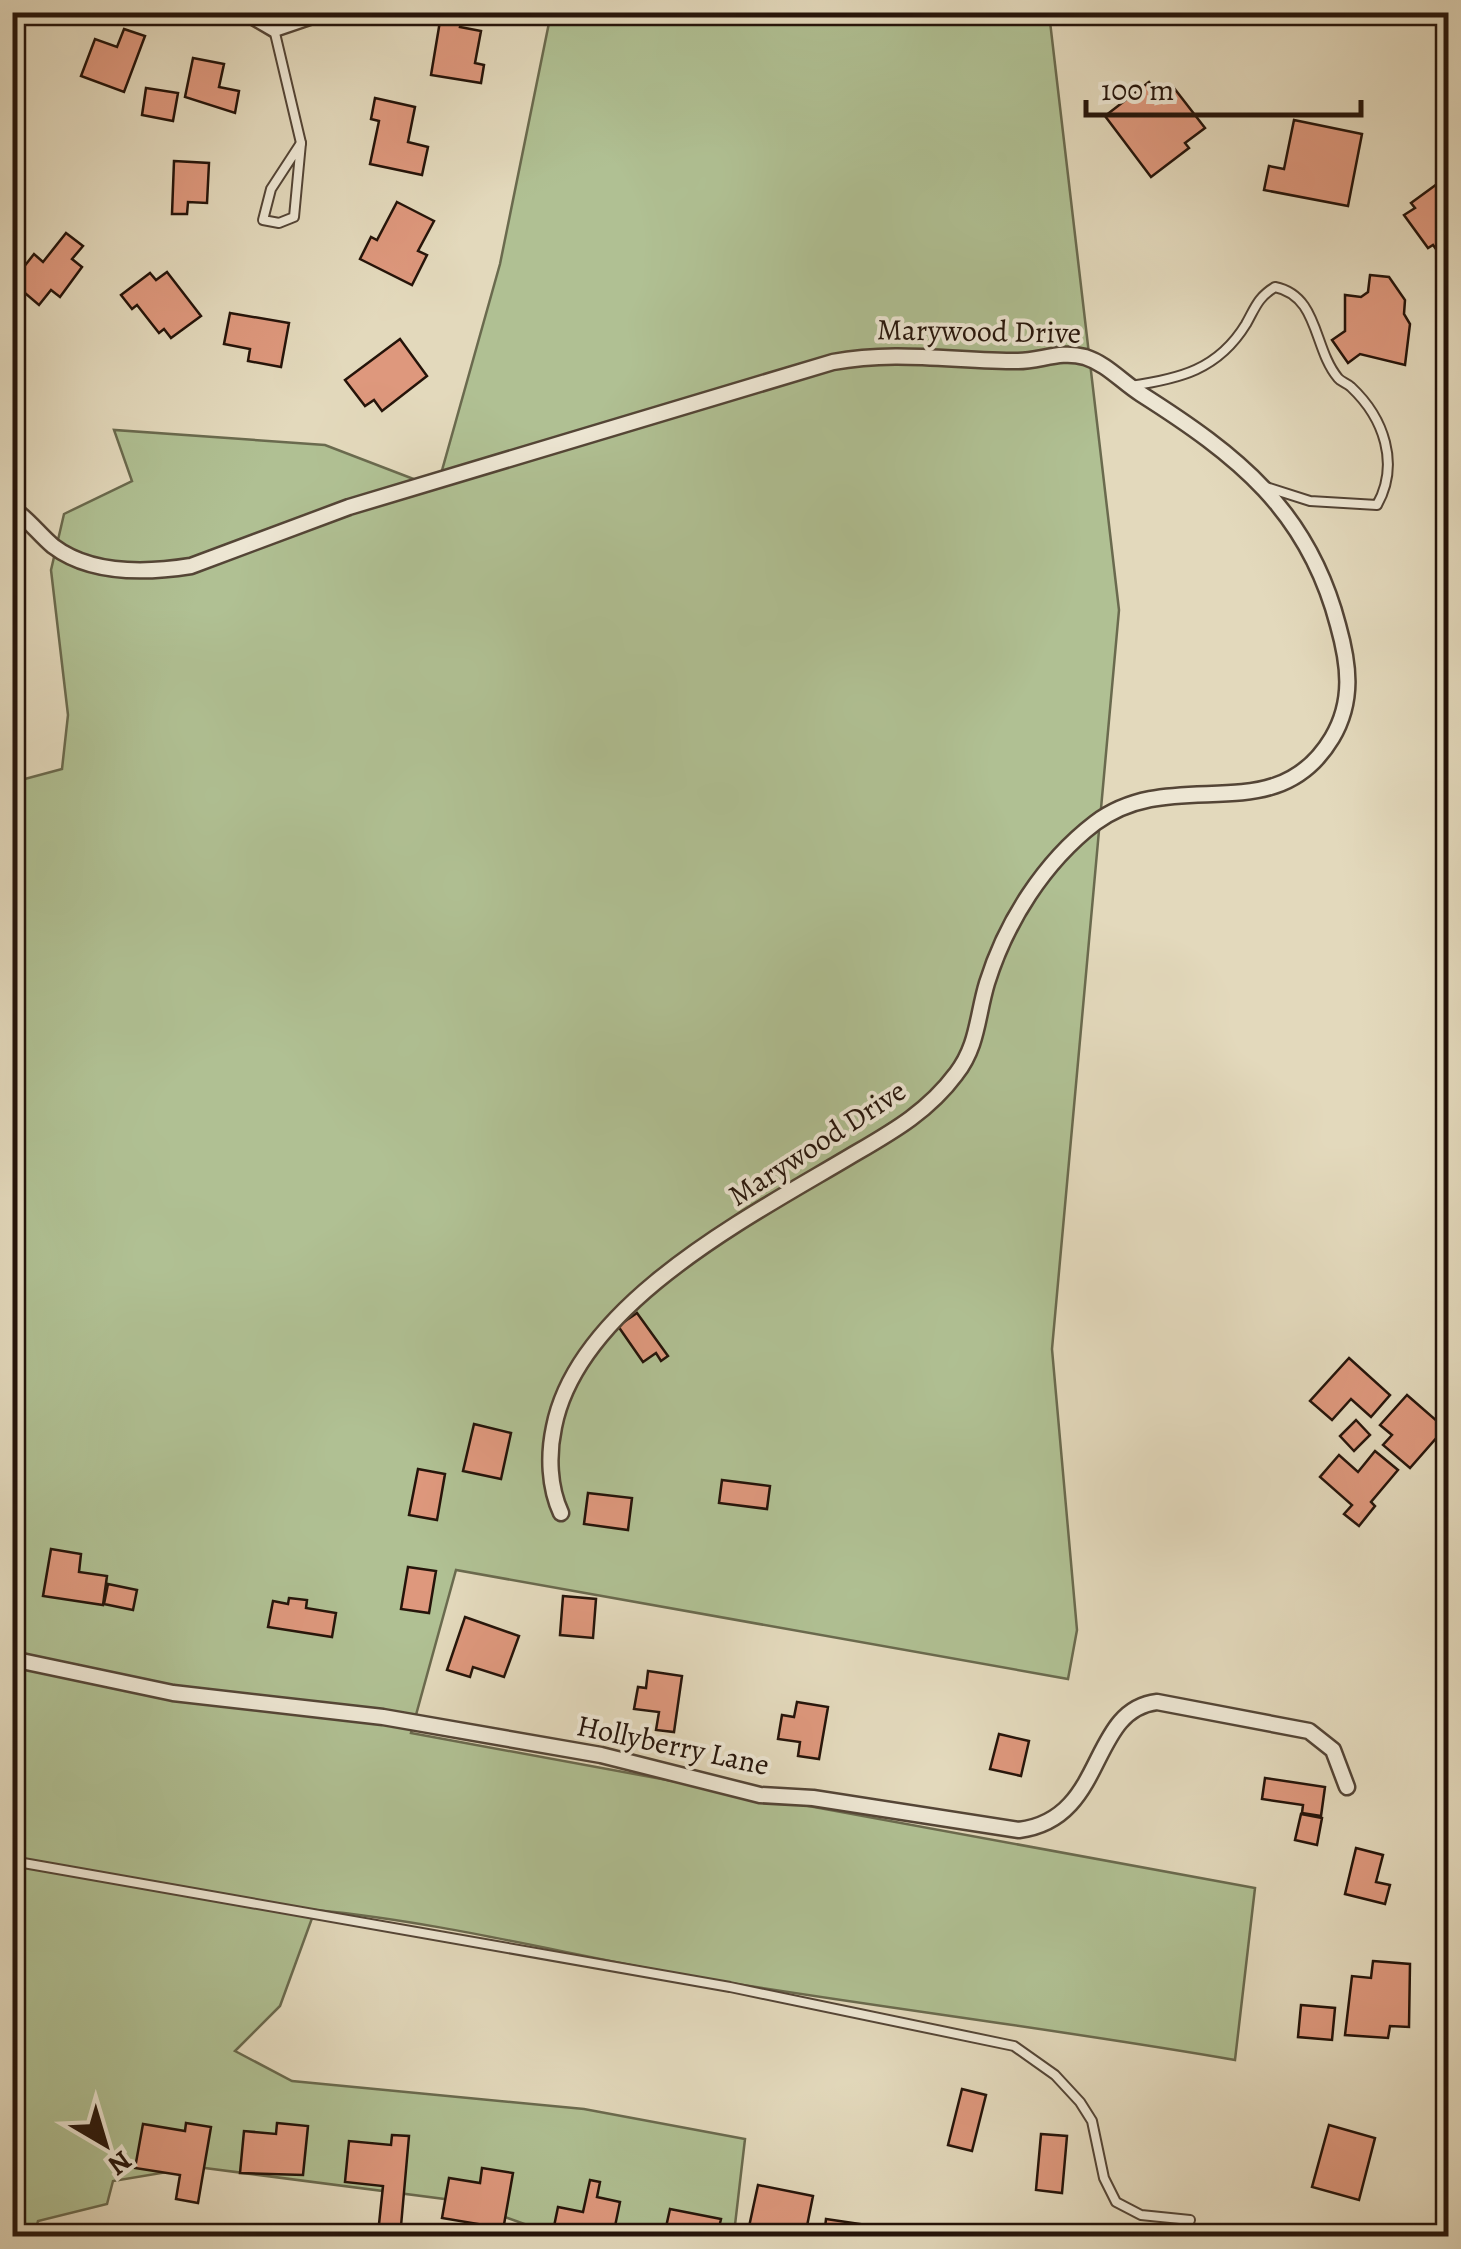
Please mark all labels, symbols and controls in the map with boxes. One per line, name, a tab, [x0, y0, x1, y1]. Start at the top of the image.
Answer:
scale bar	[1086, 55, 1361, 117]
text: 100 m	[1101, 70, 1174, 110]
street label: Marywood Drive	[876, 309, 1082, 353]
street label: Marywood Drive	[720, 1071, 914, 1215]
street label: Hollyberry Lane	[573, 1705, 773, 1785]
north arrow	[55, 2094, 155, 2194]
text: N	[100, 2142, 140, 2184]

